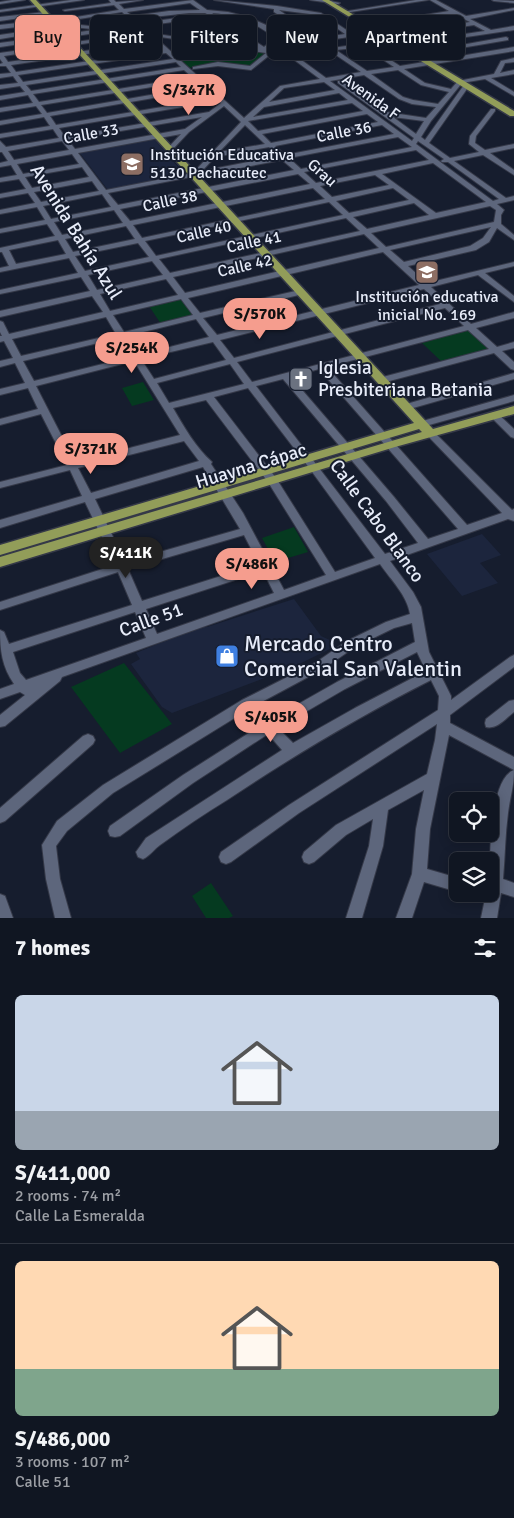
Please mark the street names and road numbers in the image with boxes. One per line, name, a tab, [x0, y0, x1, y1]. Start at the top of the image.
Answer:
street label: Avenida F	[338, 69, 404, 125]
street label: Calle 36	[315, 117, 373, 147]
street label: Calle 33	[62, 119, 120, 149]
street label: Grau	[303, 155, 341, 191]
street label: Avenida Bahía Azul	[25, 160, 127, 304]
street label: Calle 38	[141, 185, 199, 217]
street label: Calle 40	[175, 216, 233, 248]
street label: Calle 41	[225, 226, 283, 258]
street label: Calle 42	[216, 250, 274, 282]
street label: Huayna Cápac	[192, 438, 310, 494]
street label: Calle Cabo Blanco	[324, 455, 430, 587]
street label: Calle 51	[116, 597, 186, 643]

